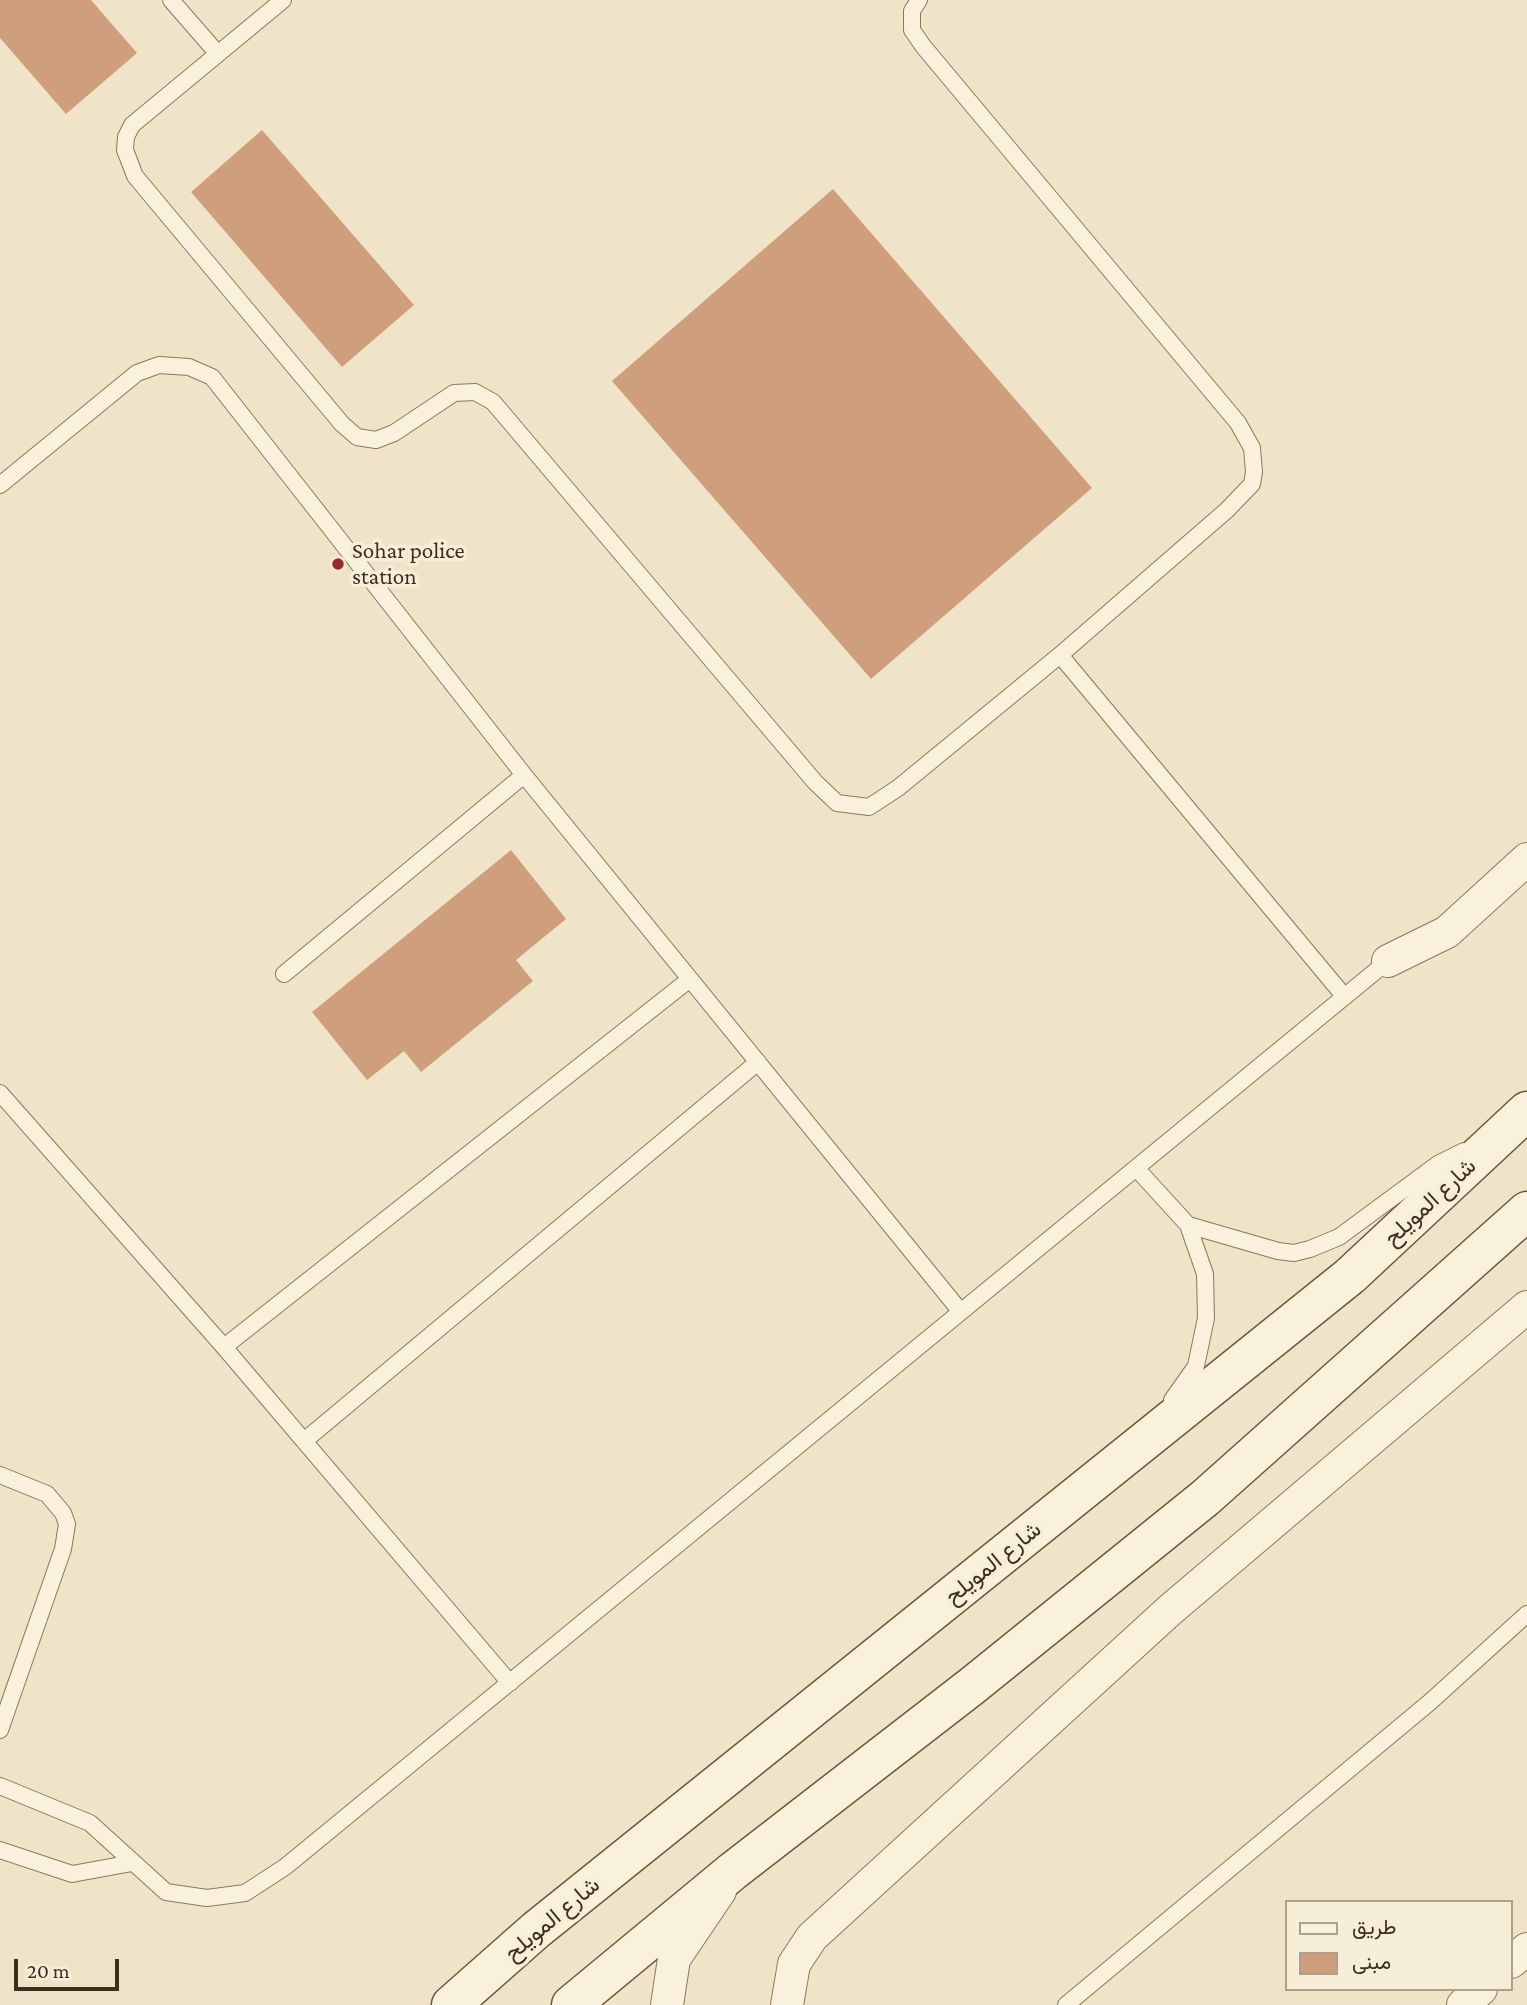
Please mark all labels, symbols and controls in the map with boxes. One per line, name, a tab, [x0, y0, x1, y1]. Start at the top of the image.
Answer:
place label: Sohar police station	[352, 537, 465, 591]
marker: Sohar police station	[330, 556, 346, 572]
street label: شارع المويلح	[1378, 1152, 1482, 1252]
street label: شارع المويلح	[939, 1516, 1047, 1610]
street label: شارع المويلح	[499, 1871, 605, 1967]
legend	[1286, 1900, 1513, 1991]
text: طريق	[1352, 1915, 1397, 1939]
scale bar	[18, 1946, 122, 1990]
text: مبنى	[1352, 1950, 1391, 1974]
text: 20 m	[27, 1959, 70, 1983]

